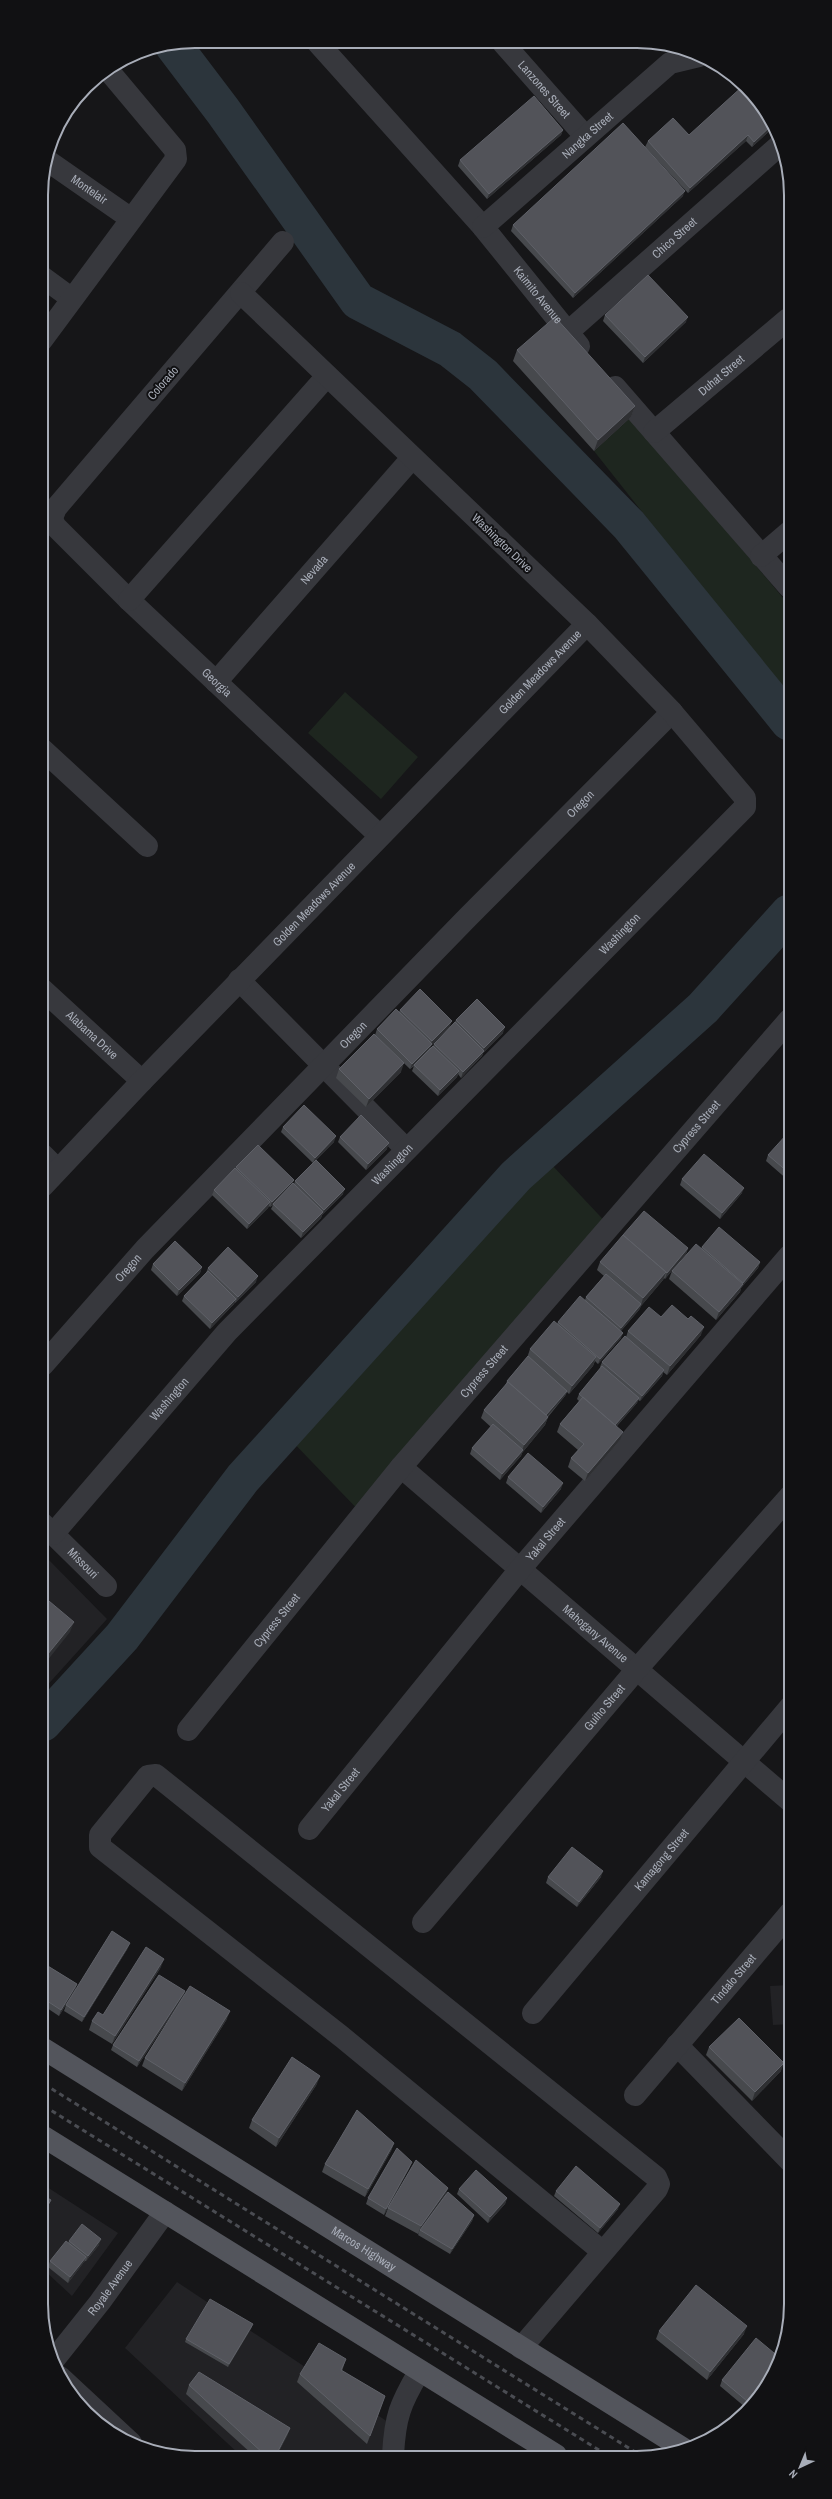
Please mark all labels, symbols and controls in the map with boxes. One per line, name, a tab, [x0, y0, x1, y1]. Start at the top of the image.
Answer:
street label: Lanzones Street	[514, 57, 574, 122]
street label: Nangka Street	[559, 108, 617, 162]
street label: Montelair	[68, 171, 111, 208]
street label: Chico Street	[649, 214, 700, 262]
street label: Kaimito Avenue	[510, 263, 566, 327]
street label: Duhat Street	[695, 351, 748, 399]
street label: Colorado	[144, 363, 182, 403]
street label: Washington Drive	[468, 510, 536, 576]
street label: Nevada	[297, 551, 332, 588]
street label: Golden Meadows Avenue	[495, 626, 585, 718]
street label: Georgia	[198, 664, 236, 701]
street label: Oregon	[563, 787, 598, 821]
street label: Golden Meadows Avenue	[269, 858, 359, 950]
street label: Washington	[596, 910, 644, 958]
street label: Alabama Drive	[62, 1006, 121, 1063]
street label: Oregon	[336, 1018, 370, 1052]
street label: Cypress Street	[669, 1097, 724, 1157]
street label: Washington	[368, 1140, 416, 1189]
street label: Oregon	[111, 1250, 145, 1286]
street label: Cypress Street	[457, 1341, 512, 1401]
street label: Washington	[146, 1374, 192, 1424]
street label: Yakal Street	[522, 1514, 569, 1565]
street label: Missouri	[64, 1544, 102, 1582]
street label: Cypress Street	[250, 1590, 304, 1651]
street label: Mahogany Avenue	[559, 1601, 631, 1666]
street label: Guiho Street	[580, 1681, 629, 1734]
street label: Yakal Street	[318, 1764, 364, 1816]
street label: Kamagong Street	[631, 1825, 693, 1894]
street label: Tindalo Street	[707, 1950, 760, 2008]
street label: Marcos Highway	[328, 2223, 399, 2275]
street label: Royale Avenue	[84, 2256, 136, 2319]
north arrow	[780, 2447, 820, 2487]
text: N	[786, 2467, 800, 2481]

